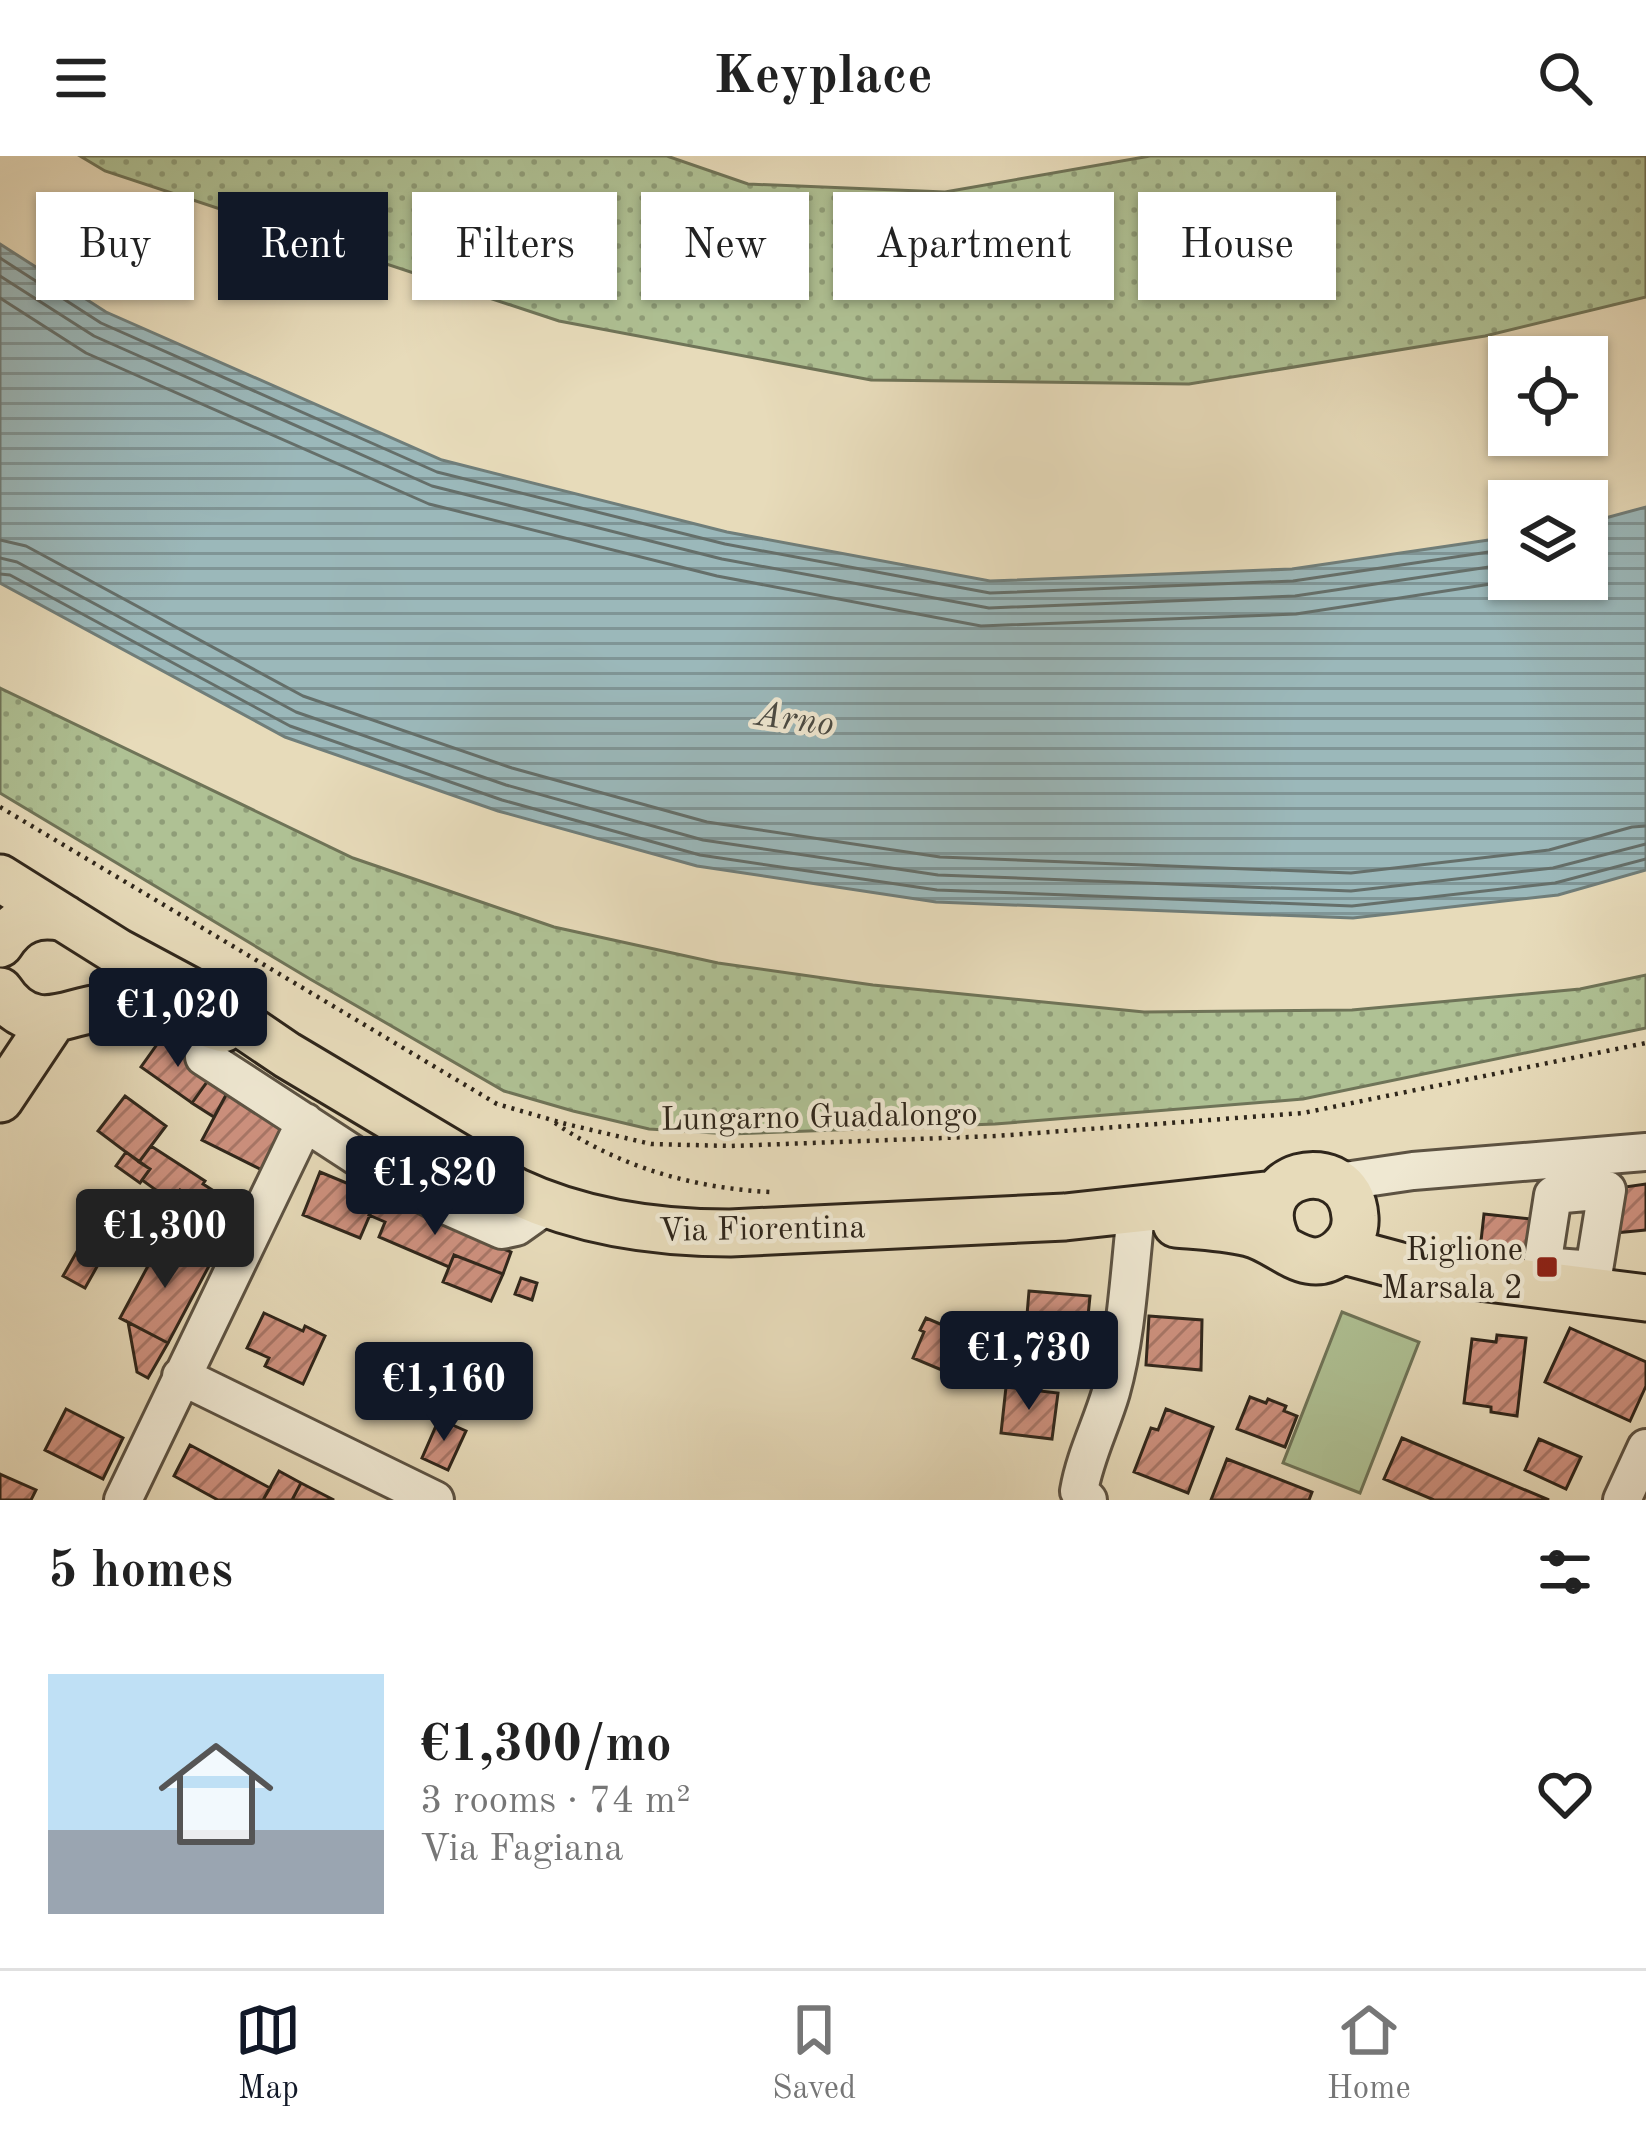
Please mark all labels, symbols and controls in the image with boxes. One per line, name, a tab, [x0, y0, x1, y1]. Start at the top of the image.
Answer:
icon: menu	[48, 45, 114, 111]
icon: search	[1532, 45, 1598, 111]
text: Keyplace	[713, 51, 933, 105]
chip: Buy	[36, 192, 194, 300]
chip: Rent	[218, 192, 388, 300]
chip: Filters	[412, 192, 617, 300]
chip: New	[641, 192, 809, 300]
chip: Apartment	[833, 192, 1114, 300]
chip: House	[1138, 192, 1336, 300]
map controls	[1488, 336, 1608, 600]
button: locate	[1488, 336, 1608, 456]
button: layers	[1488, 480, 1608, 600]
water label: Arno	[751, 697, 836, 744]
pin: €1,020	[80, 968, 276, 1070]
text: €1,020	[116, 987, 240, 1026]
street label: Lungarno Guadalongo	[660, 1099, 978, 1138]
pin: €1,820	[337, 1136, 533, 1238]
text: €1,820	[373, 1155, 497, 1194]
pin: €1,300	[67, 1189, 263, 1291]
text: €1,300	[103, 1208, 227, 1247]
street label: Via Fiorentina	[658, 1212, 866, 1249]
place label: Riglione Marsala 2	[1381, 1235, 1523, 1306]
marker: Riglione Marsala 2	[1534, 1254, 1560, 1280]
pin: €1,730	[931, 1311, 1127, 1413]
text: €1,730	[967, 1330, 1091, 1369]
pin: €1,160	[346, 1342, 542, 1444]
text: €1,160	[382, 1361, 506, 1400]
icon: filters	[1532, 1539, 1598, 1605]
text: 5 homes	[48, 1547, 233, 1598]
text: €1,300/mo	[420, 1721, 672, 1772]
icon: home	[144, 1722, 288, 1866]
icon: heart	[1532, 1761, 1598, 1827]
text: 3 rooms · 74 m²	[420, 1782, 691, 1821]
text: Via Fagiana	[420, 1830, 623, 1869]
tab: Map	[235, 1997, 301, 2110]
tab: Saved	[772, 1997, 856, 2110]
tab: Home	[1327, 1997, 1411, 2110]

